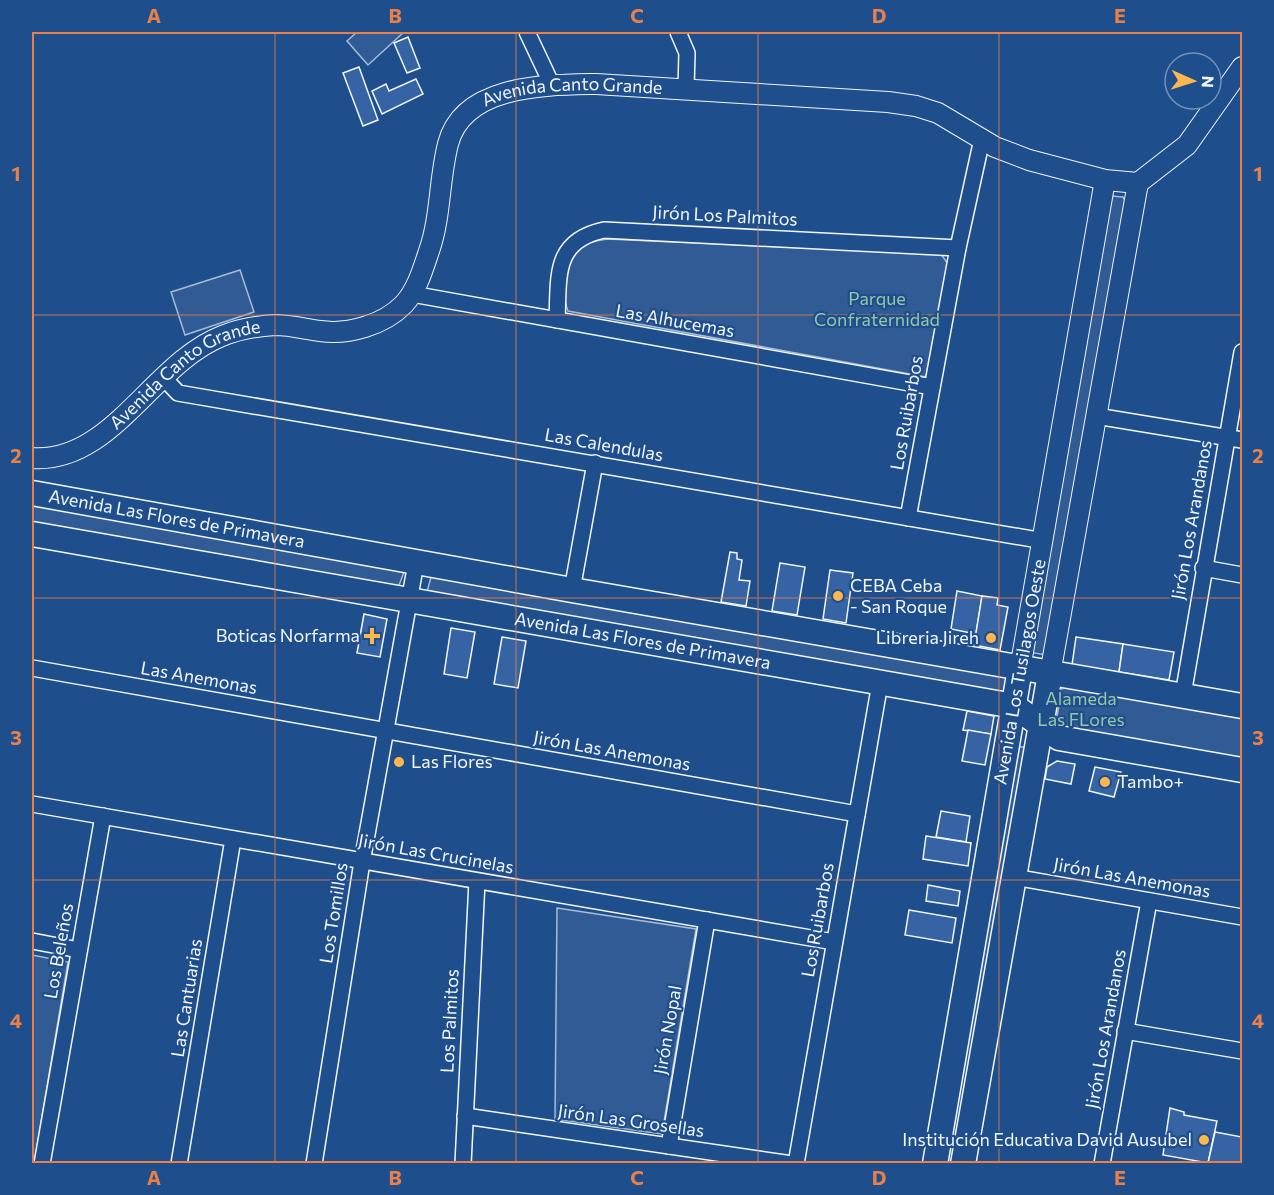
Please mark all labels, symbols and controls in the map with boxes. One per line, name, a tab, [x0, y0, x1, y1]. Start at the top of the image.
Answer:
text: A	[147, 3, 161, 27]
text: B	[388, 3, 402, 27]
text: C	[630, 3, 644, 27]
text: D	[872, 3, 886, 27]
text: E	[1114, 3, 1126, 27]
north arrow	[1163, 51, 1223, 111]
street label: Avenida Canto Grande	[478, 72, 663, 111]
text: N	[1199, 75, 1218, 88]
text: 1	[11, 161, 21, 185]
text: 1	[1253, 161, 1263, 185]
street label: Jirón Los Palmitos	[652, 200, 798, 230]
park label: Parque Confraternidad	[814, 287, 940, 330]
street label: Las Alhucemas	[614, 299, 736, 341]
street label: Avenida Canto Grande	[105, 315, 262, 434]
street label: Los Ruibarbos	[885, 354, 927, 472]
street label: Las Calendulas	[543, 423, 665, 465]
street label: Jirón Los Arandanos	[1166, 438, 1216, 601]
text: 2	[10, 443, 22, 467]
text: 2	[1252, 443, 1264, 467]
street label: Avenida Las Flores de Primavera	[47, 484, 307, 552]
street label: Avenida Los Tusilagos Oeste	[988, 557, 1050, 786]
place label: CEBA Ceba - San Roque	[850, 574, 947, 617]
marker: CEBA Ceba - San Roque	[831, 589, 845, 603]
street label: Avenida Las Flores de Primavera	[513, 607, 773, 673]
place label: Boticas Norfarma	[216, 624, 360, 646]
place label: Libreria Jireh	[876, 626, 979, 648]
marker: Boticas Norfarma	[365, 629, 379, 643]
marker: Libreria Jireh	[984, 631, 998, 645]
street label: Las Anemonas	[139, 656, 259, 698]
park label: Alameda Las FLores	[1037, 687, 1125, 730]
text: 3	[10, 725, 22, 749]
street label: Jirón Las Anemonas	[532, 725, 692, 775]
text: 3	[1252, 725, 1264, 749]
place label: Las Flores	[411, 750, 493, 772]
marker: Las Flores	[392, 755, 406, 769]
place label: Tambo+	[1117, 770, 1184, 792]
marker: Tambo+	[1098, 775, 1112, 789]
street label: Jirón Las Crucinelas	[357, 828, 516, 878]
street label: Jirón Las Anemonas	[1052, 852, 1212, 902]
street label: Los Tomillos	[314, 861, 352, 965]
street label: Los Ruibarbos	[796, 861, 838, 979]
street label: Los Beleños	[39, 901, 77, 1000]
street label: Las Cantuarias	[166, 937, 206, 1059]
street label: Jirón Los Arandanos	[1080, 947, 1130, 1110]
street label: Los Palmitos	[435, 968, 463, 1074]
street label: Jirón Nopal	[648, 983, 686, 1076]
text: 4	[10, 1008, 22, 1032]
text: 4	[1252, 1008, 1264, 1032]
street label: Jirón Las Grosellas	[556, 1099, 706, 1141]
place label: Institución Educativa David Ausubel	[902, 1128, 1192, 1150]
marker: Institución Educativa David Ausubel	[1197, 1133, 1211, 1147]
text: A	[147, 1165, 161, 1189]
text: B	[388, 1165, 402, 1189]
text: C	[630, 1165, 644, 1189]
text: D	[872, 1165, 886, 1189]
text: E	[1114, 1165, 1126, 1189]

